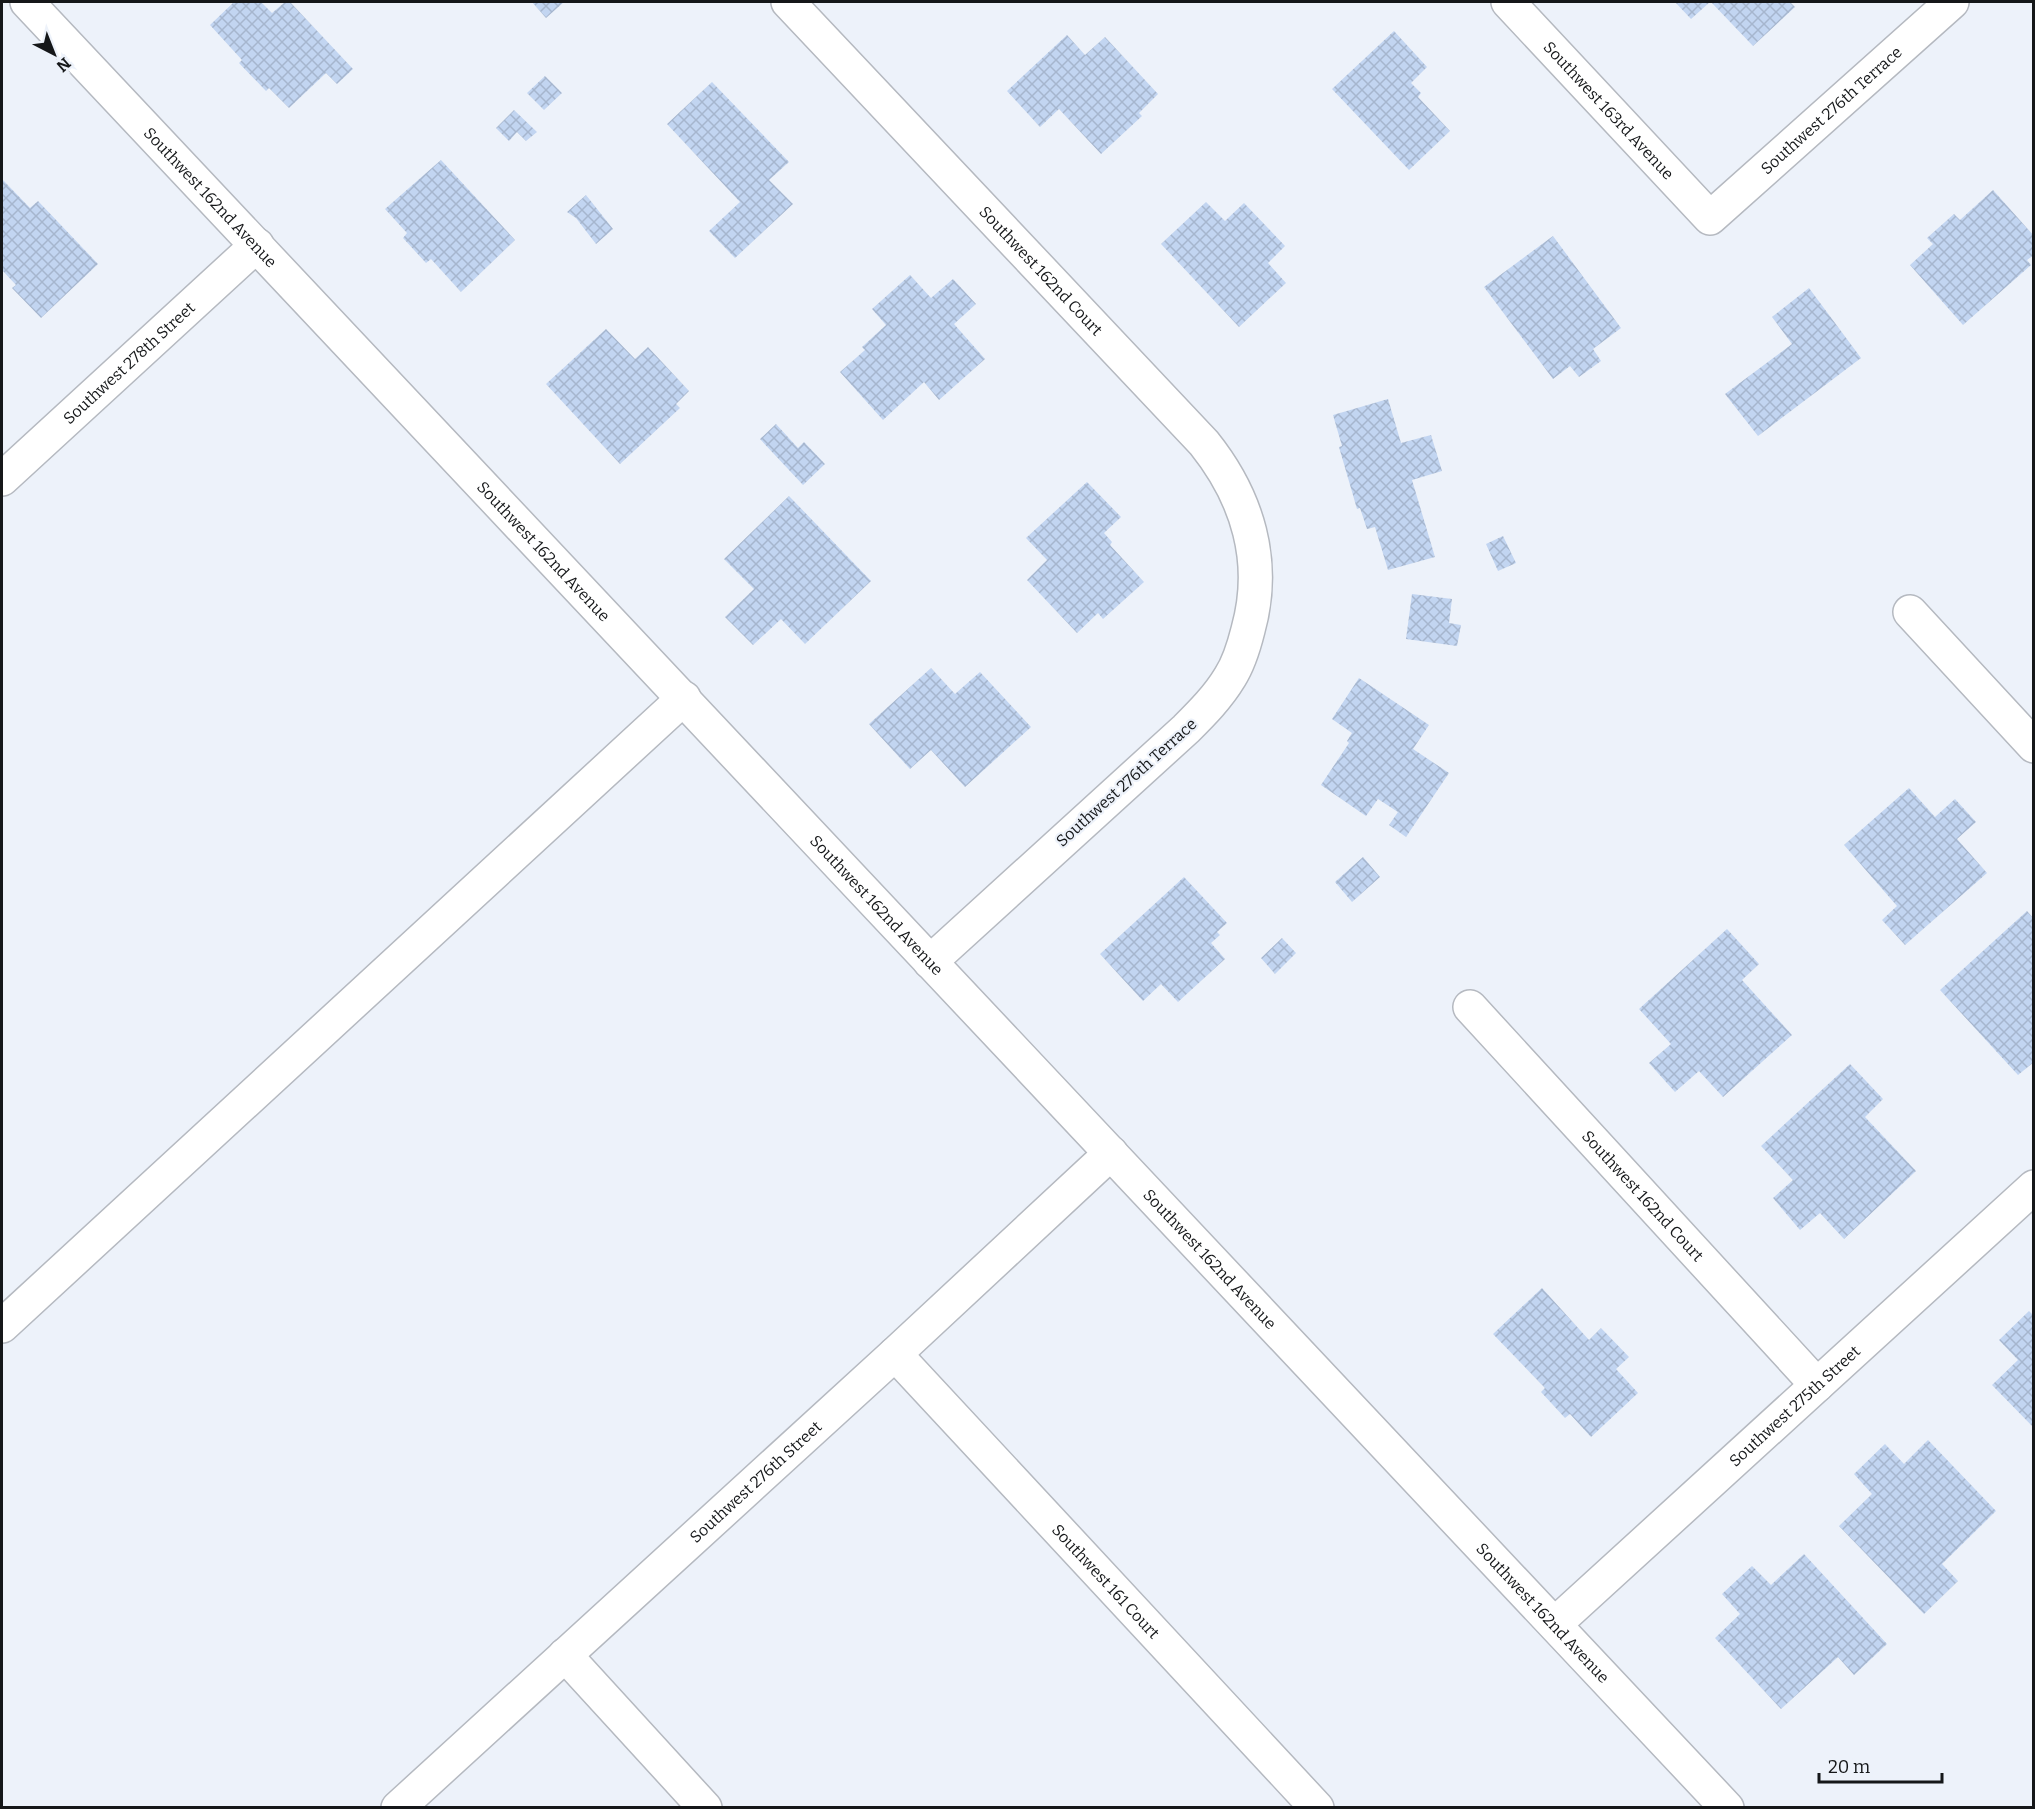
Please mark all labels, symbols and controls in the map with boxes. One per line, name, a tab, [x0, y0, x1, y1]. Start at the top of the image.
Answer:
north arrow	[24, 24, 84, 84]
street label: Southwest 163rd Avenue	[1540, 38, 1678, 183]
street label: Southwest 276th Terrace	[1757, 42, 1906, 178]
text: N	[53, 54, 75, 76]
street label: Southwest 162nd Avenue	[140, 124, 281, 271]
street label: Southwest 162nd Court	[975, 202, 1106, 340]
street label: Southwest 278th Street	[59, 298, 199, 428]
street label: Southwest 162nd Avenue	[473, 477, 614, 625]
street label: Southwest 276th Terrace	[1052, 714, 1200, 850]
street label: Southwest 162nd Avenue	[806, 831, 947, 979]
street label: Southwest 162nd Court	[1578, 1127, 1708, 1265]
street label: Southwest 162nd Avenue	[1139, 1185, 1280, 1333]
street label: Southwest 275th Street	[1725, 1341, 1864, 1470]
street label: Southwest 276th Street	[686, 1417, 826, 1547]
street label: Southwest 161 Court	[1048, 1520, 1163, 1643]
street label: Southwest 162nd Avenue	[1472, 1539, 1613, 1687]
scale bar	[1819, 1746, 1942, 1784]
text: 20 m	[1828, 1756, 1870, 1778]

